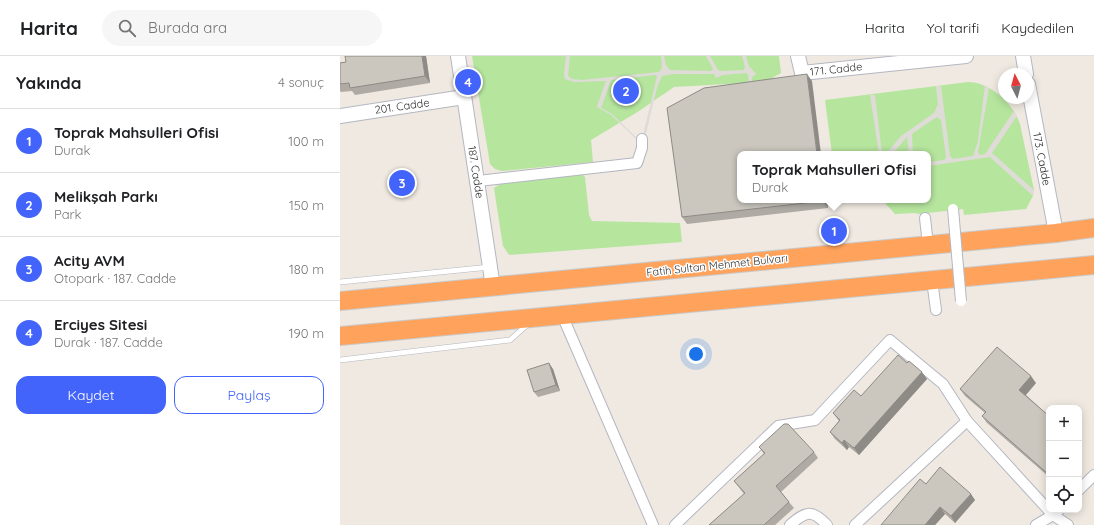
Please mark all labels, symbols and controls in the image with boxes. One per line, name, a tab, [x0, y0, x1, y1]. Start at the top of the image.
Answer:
search box	[102, 10, 382, 46]
text: Harita	[20, 16, 78, 40]
icon: search	[116, 17, 138, 39]
text: Burada ara	[148, 18, 227, 37]
text: Harita	[865, 19, 905, 37]
text: Yol tarifi	[927, 19, 979, 37]
text: Kaydedilen	[1001, 19, 1074, 37]
street label: 171. Cadde	[809, 59, 863, 79]
pin: 4	[455, 67, 481, 97]
north arrow	[998, 68, 1034, 104]
text: Yakında	[16, 72, 81, 93]
text: 4 sonuç	[278, 74, 324, 90]
pin: 2	[613, 76, 639, 106]
street label: 201. Cadde	[374, 95, 430, 117]
text: Toprak Mahsulleri Ofisi	[54, 123, 219, 142]
street label: 173. Cadde	[1030, 131, 1054, 187]
text: 1	[26, 133, 32, 149]
text: 100 m	[288, 133, 324, 149]
text: Durak	[54, 142, 90, 158]
street label: 187. Cadde	[465, 145, 487, 199]
popup	[737, 151, 931, 203]
text: Toprak Mahsulleri Ofisi	[752, 160, 916, 179]
pin: 3	[389, 168, 415, 198]
text: Durak	[752, 179, 788, 195]
text: Melikşah Parkı	[54, 187, 158, 206]
text: 2	[25, 197, 33, 213]
text: 150 m	[289, 197, 324, 213]
text: Park	[54, 206, 82, 222]
pin: 1	[821, 216, 847, 246]
text: Acity AVM	[54, 251, 125, 270]
street label: Fatih Sultan Mehmet Bulvarı	[646, 251, 788, 279]
text: 3	[26, 261, 32, 277]
text: 180 m	[289, 261, 324, 277]
text: Otopark · 187. Cadde	[54, 270, 176, 286]
text: Erciyes Sitesi	[54, 315, 147, 334]
text: 4	[25, 325, 33, 341]
text: 190 m	[289, 325, 324, 341]
text: Durak · 187. Cadde	[54, 334, 163, 350]
your location	[686, 344, 706, 364]
button: Kaydet	[16, 376, 166, 414]
button: Paylaş	[174, 376, 324, 414]
map controls	[1046, 405, 1082, 513]
button: +	[1046, 405, 1082, 441]
button: −	[1046, 441, 1082, 477]
button: locate	[1046, 477, 1082, 513]

